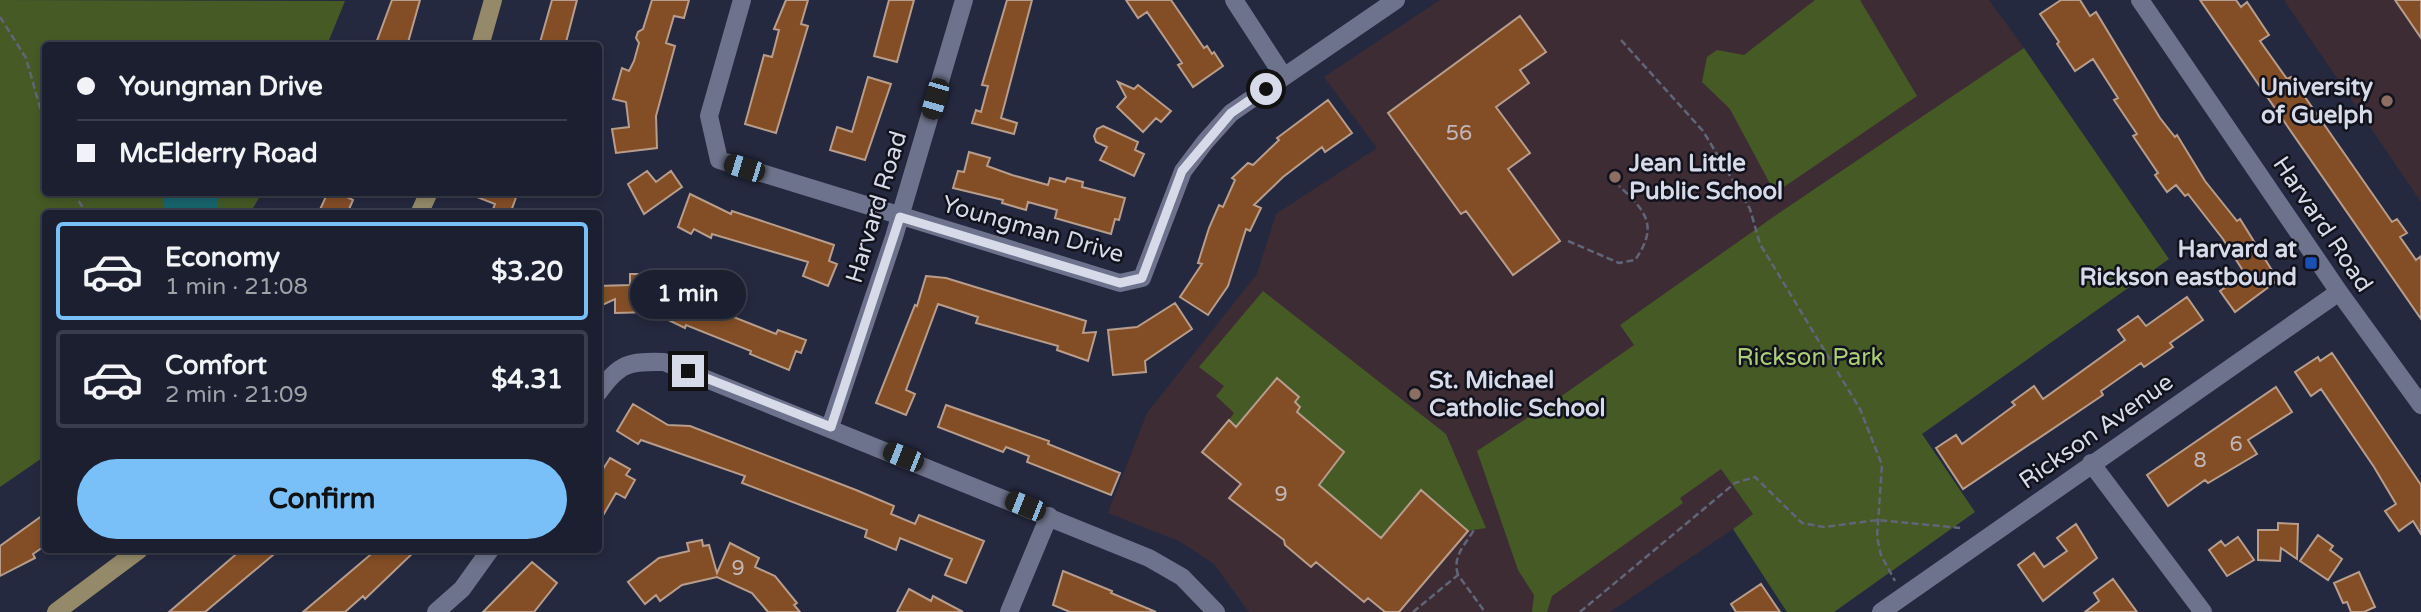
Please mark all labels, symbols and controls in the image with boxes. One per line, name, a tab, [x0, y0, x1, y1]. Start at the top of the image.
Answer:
text: Youngman Drive	[119, 71, 323, 102]
route start	[1250, 73, 1282, 105]
place label: University of Guelph	[2260, 73, 2373, 130]
car	[920, 76, 951, 122]
marker: University of Guelph	[2379, 93, 2395, 109]
house number: 56	[1446, 121, 1472, 146]
street label: Harvard Road	[840, 128, 913, 287]
text: McElderry Road	[119, 138, 318, 169]
place label: Jean Little Public School	[1628, 149, 1783, 206]
street label: Harvard Road	[2267, 151, 2379, 298]
car	[721, 152, 768, 184]
marker: Jean Little Public School	[1607, 169, 1623, 185]
street label: Youngman Drive	[939, 190, 1127, 269]
place label: Harvard at Rickson eastbound	[2079, 235, 2298, 292]
icon: car	[81, 240, 144, 303]
text: Economy	[165, 242, 280, 273]
marker: Harvard at Rickson eastbound	[2303, 255, 2319, 271]
text: $3.20	[491, 256, 563, 287]
callout: 1 min	[630, 270, 746, 318]
text: 1 min · 21:08	[165, 273, 308, 301]
text: 1 min	[657, 280, 719, 308]
park label: Rickson Park	[1736, 343, 1884, 372]
icon: car	[81, 348, 144, 411]
text: Comfort	[165, 350, 267, 381]
route end	[672, 355, 704, 387]
text: $4.31	[491, 364, 563, 395]
place label: St. Michael Catholic School	[1429, 366, 1606, 423]
street label: Rickson Avenue	[2014, 367, 2179, 495]
text: 2 min · 21:09	[165, 381, 308, 409]
marker: St. Michael Catholic School	[1407, 386, 1423, 402]
house number: 6	[2229, 432, 2243, 457]
car	[880, 439, 927, 475]
house number: 8	[2193, 448, 2207, 473]
button: Confirm	[77, 459, 567, 539]
house number: 9	[1274, 482, 1288, 507]
car	[1002, 488, 1049, 524]
house number: 9	[731, 556, 745, 581]

